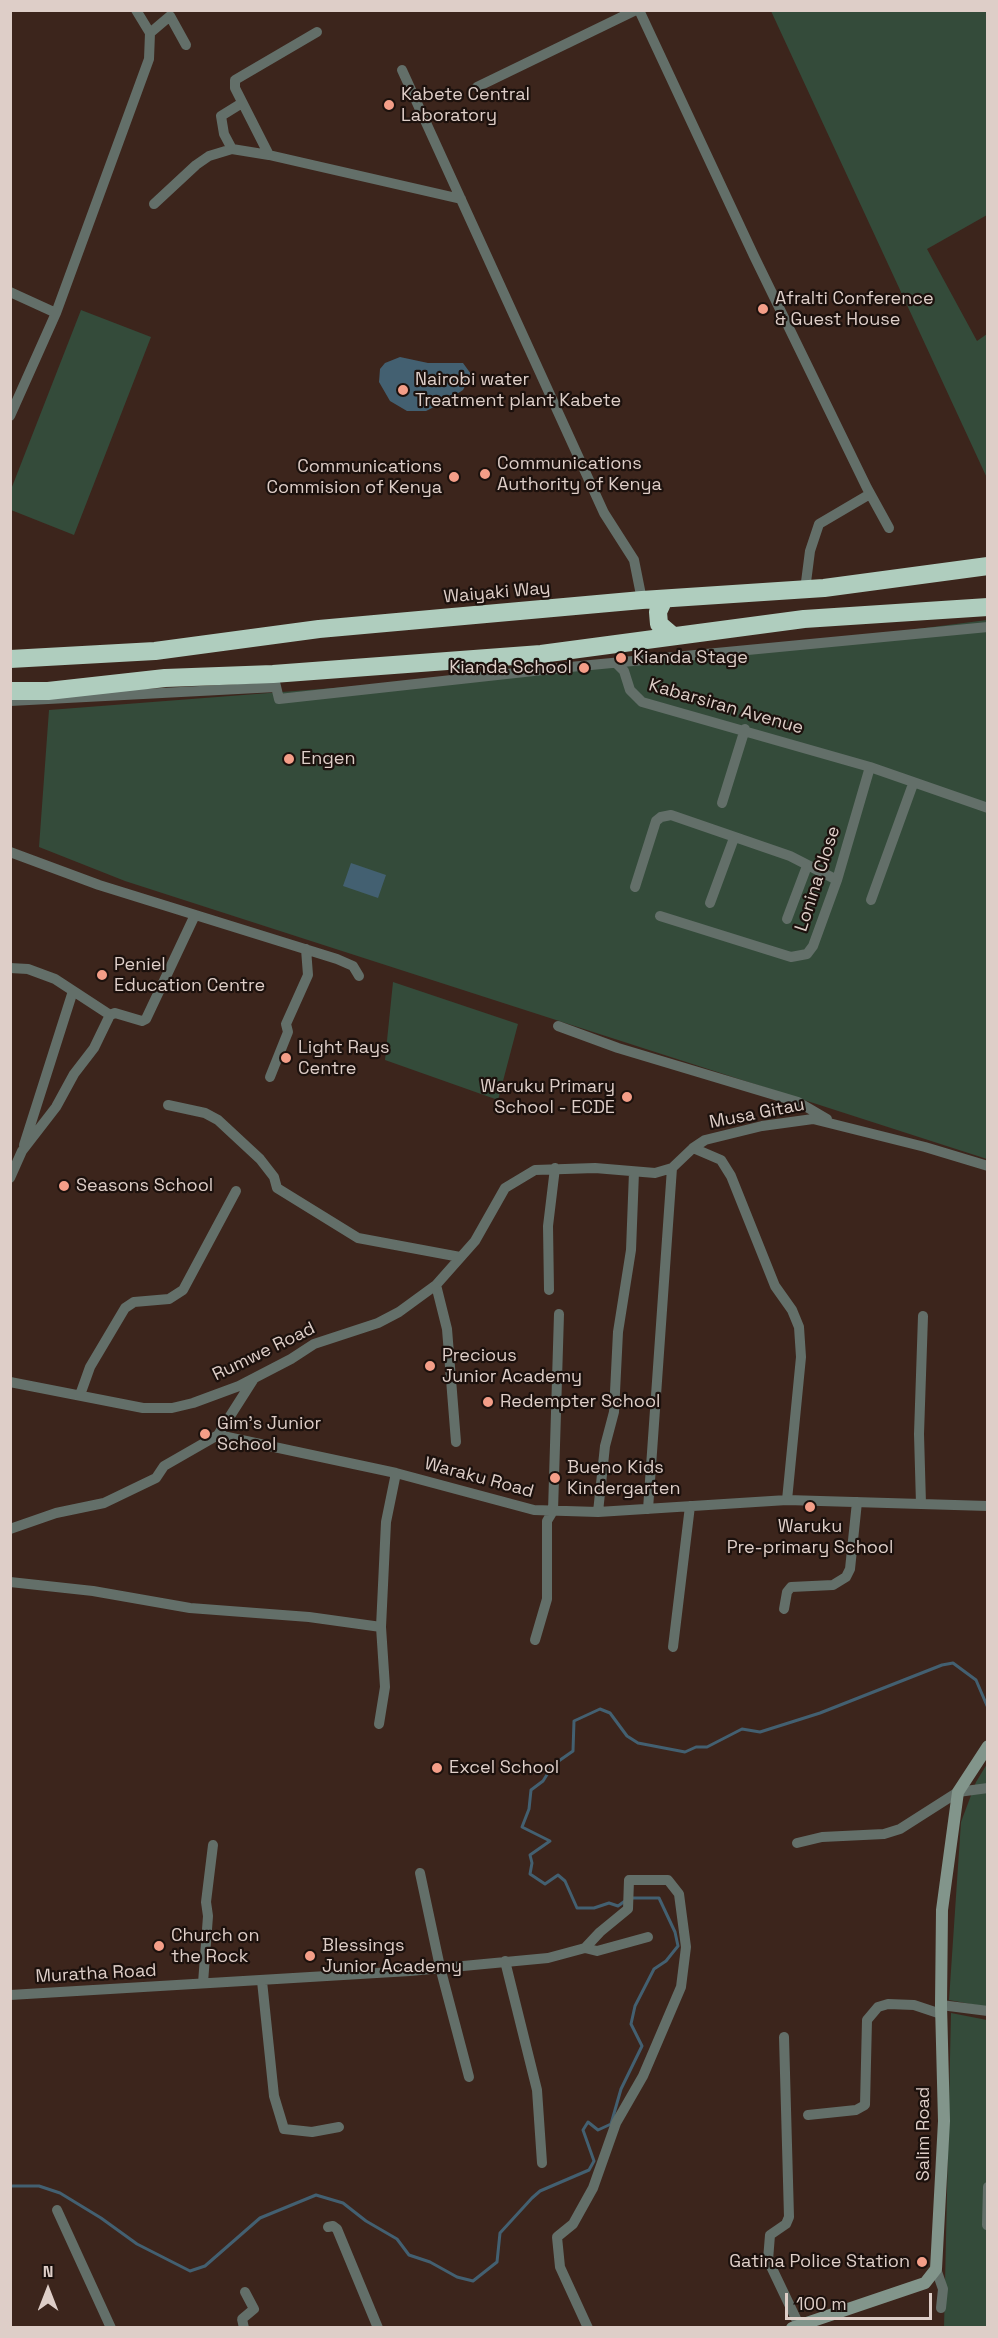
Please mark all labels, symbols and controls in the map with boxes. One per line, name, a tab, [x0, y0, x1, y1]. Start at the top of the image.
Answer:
place label: Kabete Central Laboratory	[401, 84, 530, 127]
marker: Kabete Central Laboratory	[382, 98, 396, 112]
place label: Afralti Conference & Guest House	[775, 288, 934, 330]
marker: Afralti Conference & Guest House	[756, 302, 770, 316]
place label: Nairobi water Treatment plant Kabete	[415, 369, 621, 412]
marker: Nairobi water Treatment plant Kabete	[396, 383, 410, 397]
place label: Communications Authority of Kenya	[497, 453, 662, 496]
place label: Communications Commision of Kenya	[266, 456, 442, 498]
marker: Communications Authority of Kenya	[478, 467, 492, 481]
marker: Communications Commision of Kenya	[447, 470, 461, 484]
street label: Waiyaki Way	[443, 578, 551, 608]
place label: Kianda Stage	[633, 647, 748, 669]
marker: Kianda Stage	[614, 651, 628, 665]
place label: Kianda School	[449, 657, 572, 679]
marker: Kianda School	[577, 661, 591, 675]
street label: Kabarsiran Avenue	[646, 675, 806, 739]
place label: Engen	[301, 748, 355, 770]
marker: Engen	[282, 752, 296, 766]
street label: Lonina Close	[791, 824, 845, 934]
place label: Peniel Education Centre	[114, 954, 265, 996]
marker: Peniel Education Centre	[95, 968, 109, 982]
place label: Light Rays Centre	[298, 1037, 389, 1080]
marker: Light Rays Centre	[279, 1051, 293, 1065]
place label: Waruku Primary School - ECDE	[480, 1076, 615, 1118]
marker: Waruku Primary School - ECDE	[620, 1090, 634, 1104]
street label: Musa Gitau	[708, 1094, 806, 1134]
place label: Seasons School	[76, 1175, 213, 1197]
marker: Seasons School	[57, 1179, 71, 1193]
street label: Rumwe Road	[209, 1318, 319, 1386]
place label: Precious Junior Academy	[442, 1345, 582, 1388]
marker: Precious Junior Academy	[423, 1359, 437, 1373]
place label: Redempter School	[500, 1391, 660, 1413]
marker: Redempter School	[481, 1395, 495, 1409]
place label: Gim's Junior School	[217, 1413, 321, 1456]
marker: Gim's Junior School	[198, 1427, 212, 1441]
street label: Waraku Road	[422, 1453, 536, 1503]
place label: Bueno Kids Kindergarten	[567, 1457, 680, 1500]
marker: Bueno Kids Kindergarten	[548, 1471, 562, 1485]
marker: Waruku Pre-primary School	[803, 1500, 817, 1514]
place label: Waruku Pre-primary School	[727, 1516, 893, 1558]
place label: Excel School	[449, 1757, 559, 1779]
marker: Excel School	[430, 1761, 444, 1775]
place label: Church on the Rock	[171, 1925, 260, 1968]
place label: Blessings Junior Academy	[322, 1935, 462, 1978]
marker: Church on the Rock	[152, 1939, 166, 1953]
marker: Blessings Junior Academy	[303, 1949, 317, 1963]
street label: Muratha Road	[35, 1960, 157, 1988]
street label: Salim Road	[913, 2087, 935, 2181]
place label: Gatina Police Station	[729, 2251, 910, 2273]
marker: Gatina Police Station	[915, 2255, 929, 2269]
north arrow	[18, 2260, 78, 2320]
text: N	[43, 2261, 53, 2282]
scale bar	[788, 2281, 935, 2319]
text: 100 m	[796, 2292, 847, 2315]

